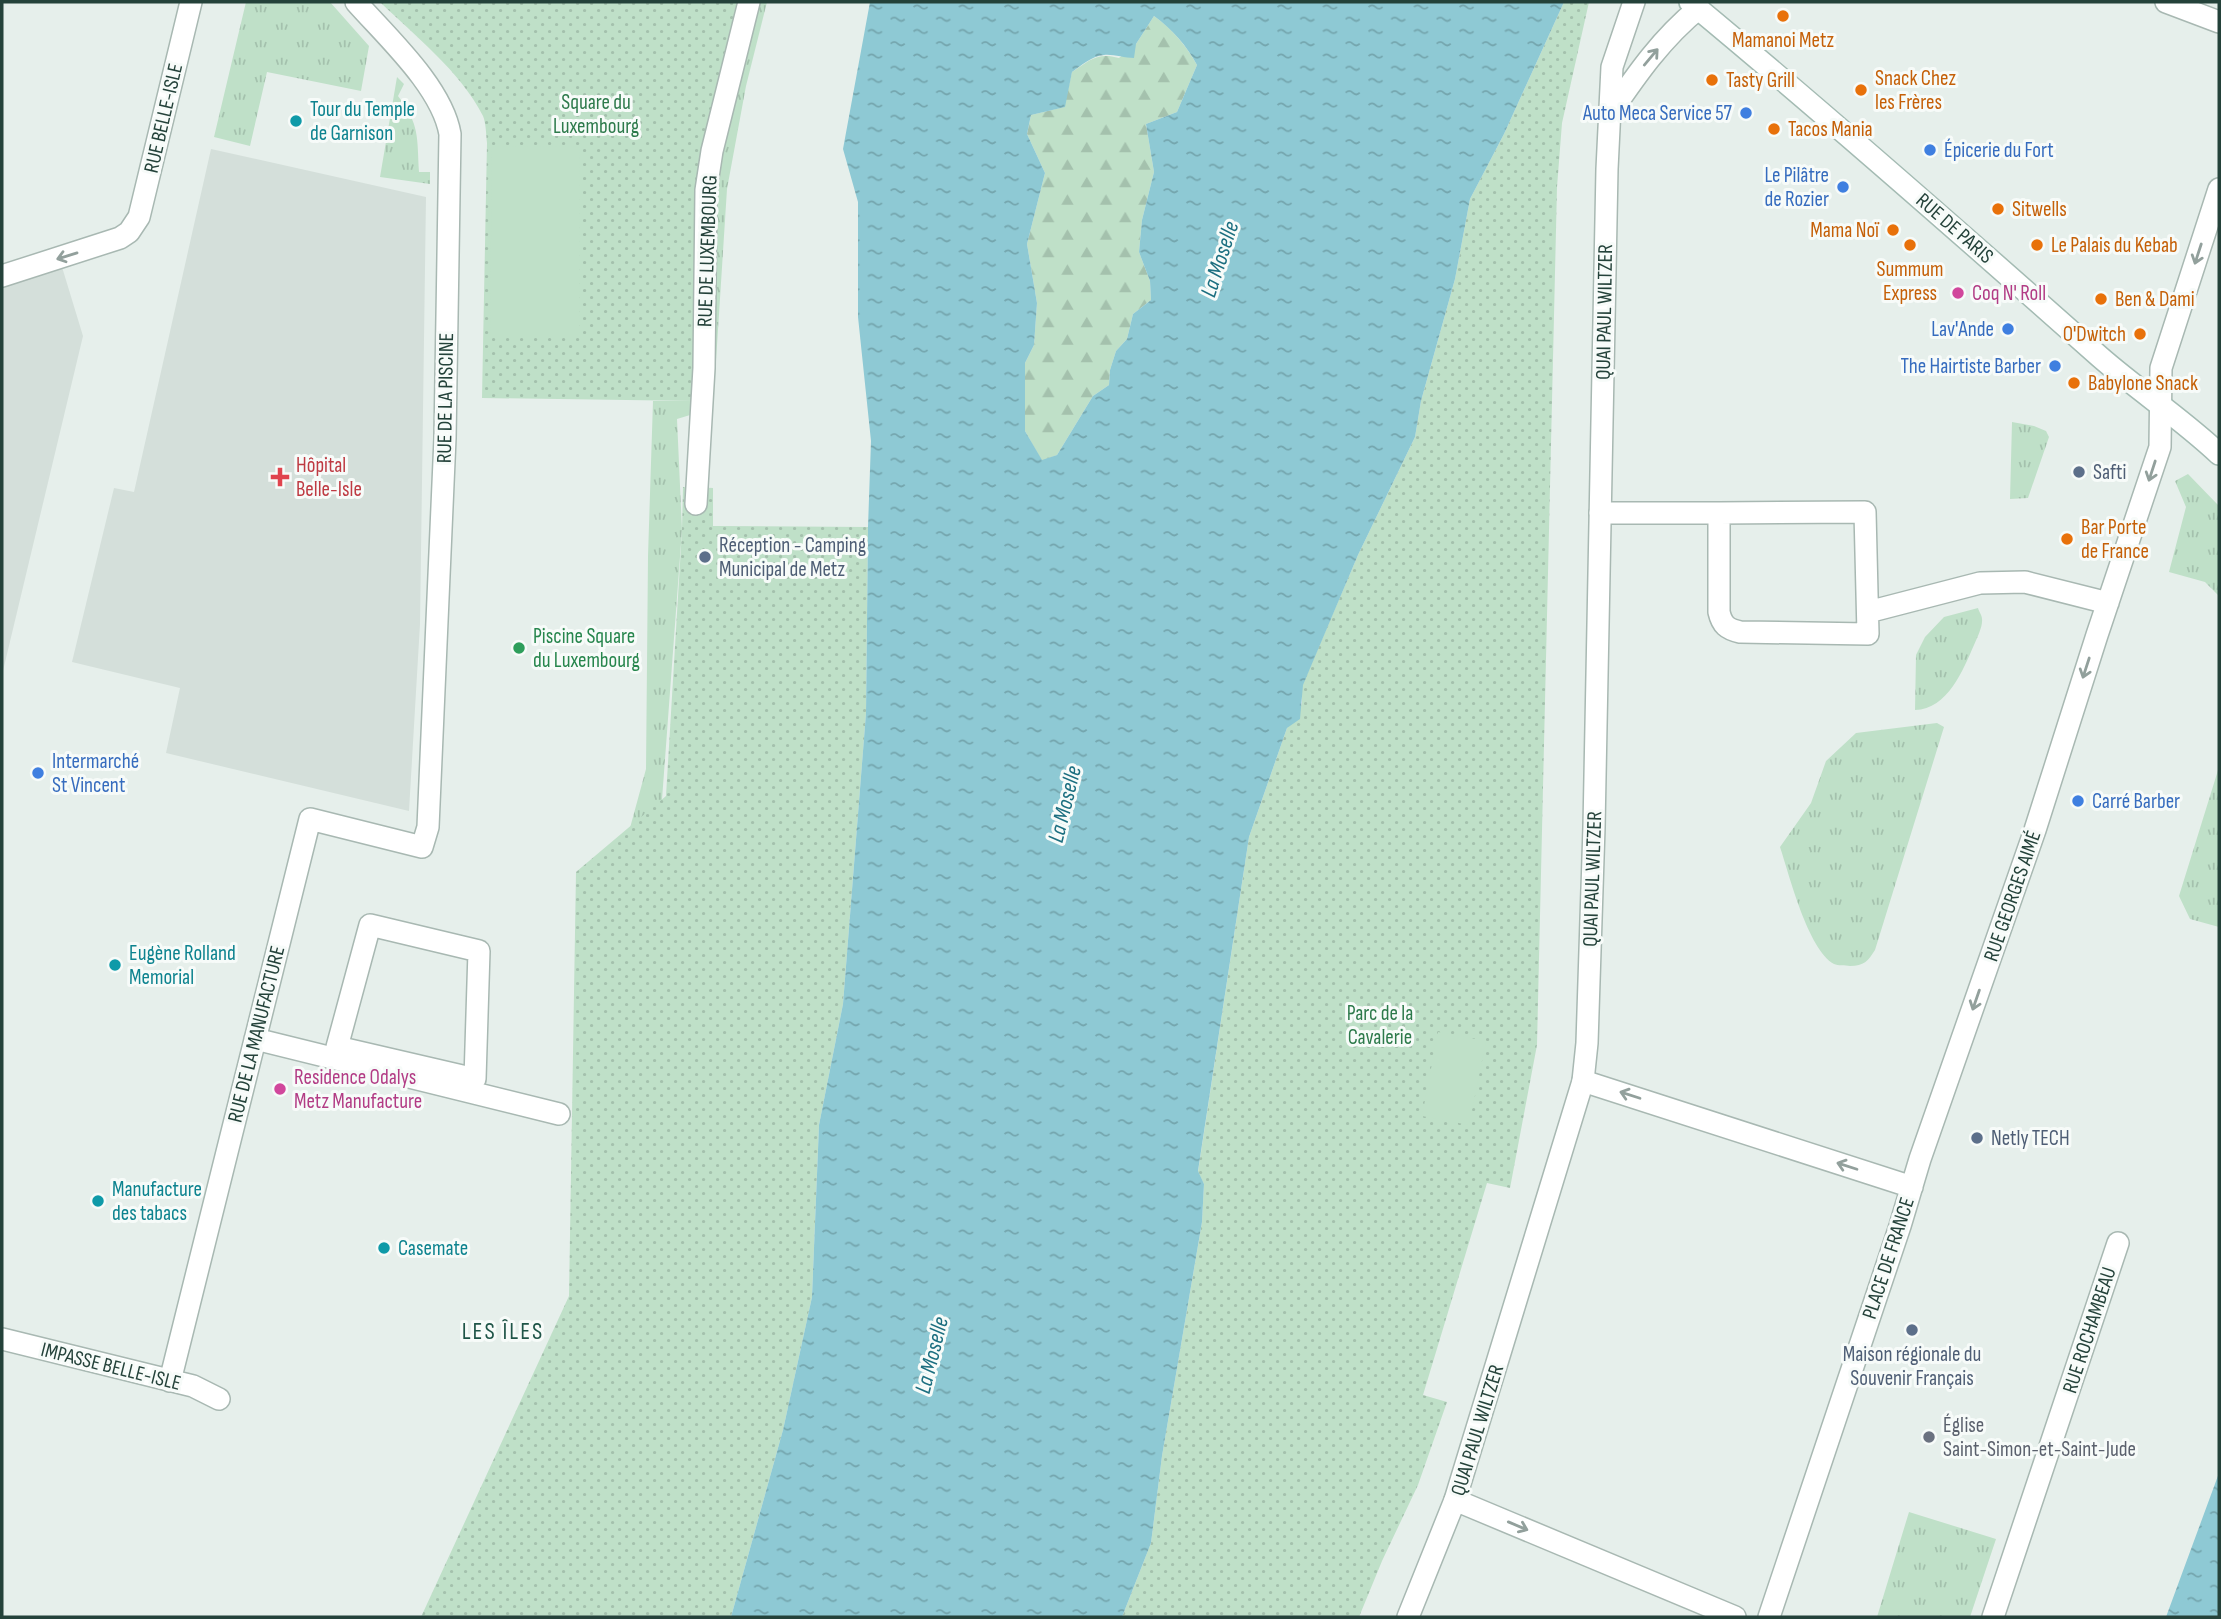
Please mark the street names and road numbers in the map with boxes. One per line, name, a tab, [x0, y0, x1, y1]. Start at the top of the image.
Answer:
street label: RUE BELLE-ISLE	[139, 61, 188, 175]
street label: RUE DE LUXEMBOURG	[692, 174, 723, 328]
street label: RUE DE PARIS	[1911, 188, 1999, 269]
street label: QUAI PAUL WILTZER	[1591, 244, 1618, 380]
street label: RUE DE LA PISCINE	[432, 333, 459, 463]
street label: QUAI PAUL WILTZER	[1578, 810, 1607, 947]
street label: RUE GEORGES AIMÉ	[1978, 827, 2047, 965]
street label: RUE DE LA MANUFACTURE	[222, 943, 291, 1125]
street label: PLACE DE FRANCE	[1857, 1194, 1920, 1322]
street label: RUE ROCHAMBEAU	[2057, 1264, 2122, 1396]
street label: IMPASSE BELLE-ISLE	[38, 1337, 183, 1396]
street label: QUAI PAUL WILTZER	[1446, 1361, 1509, 1499]

